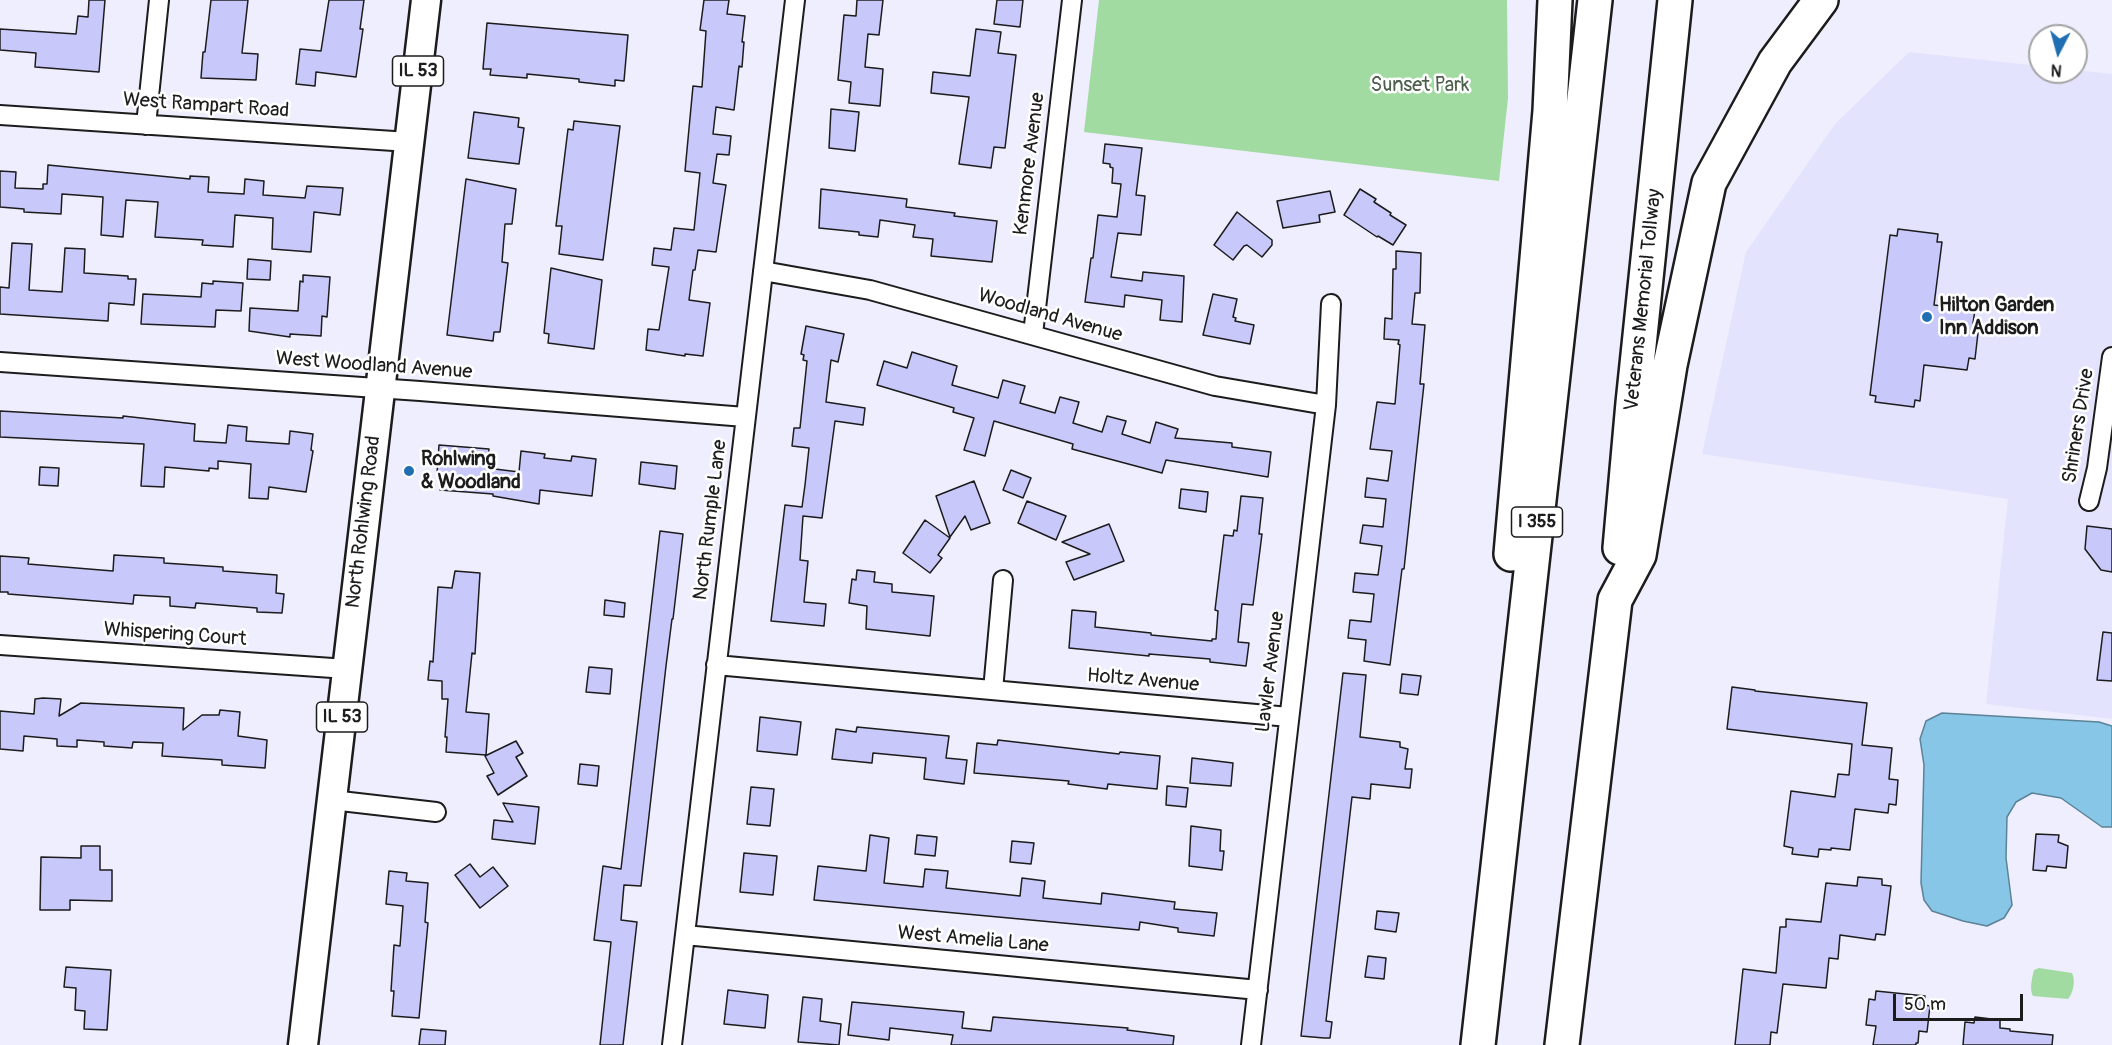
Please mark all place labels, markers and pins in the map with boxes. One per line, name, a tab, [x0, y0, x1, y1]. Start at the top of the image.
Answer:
place label: Hilton Garden Inn Addison	[1939, 294, 2054, 341]
marker: Hilton Garden Inn Addison	[1920, 310, 1934, 324]
place label: Rohlwing & Woodland	[421, 448, 521, 495]
marker: Rohlwing & Woodland	[402, 464, 416, 478]

